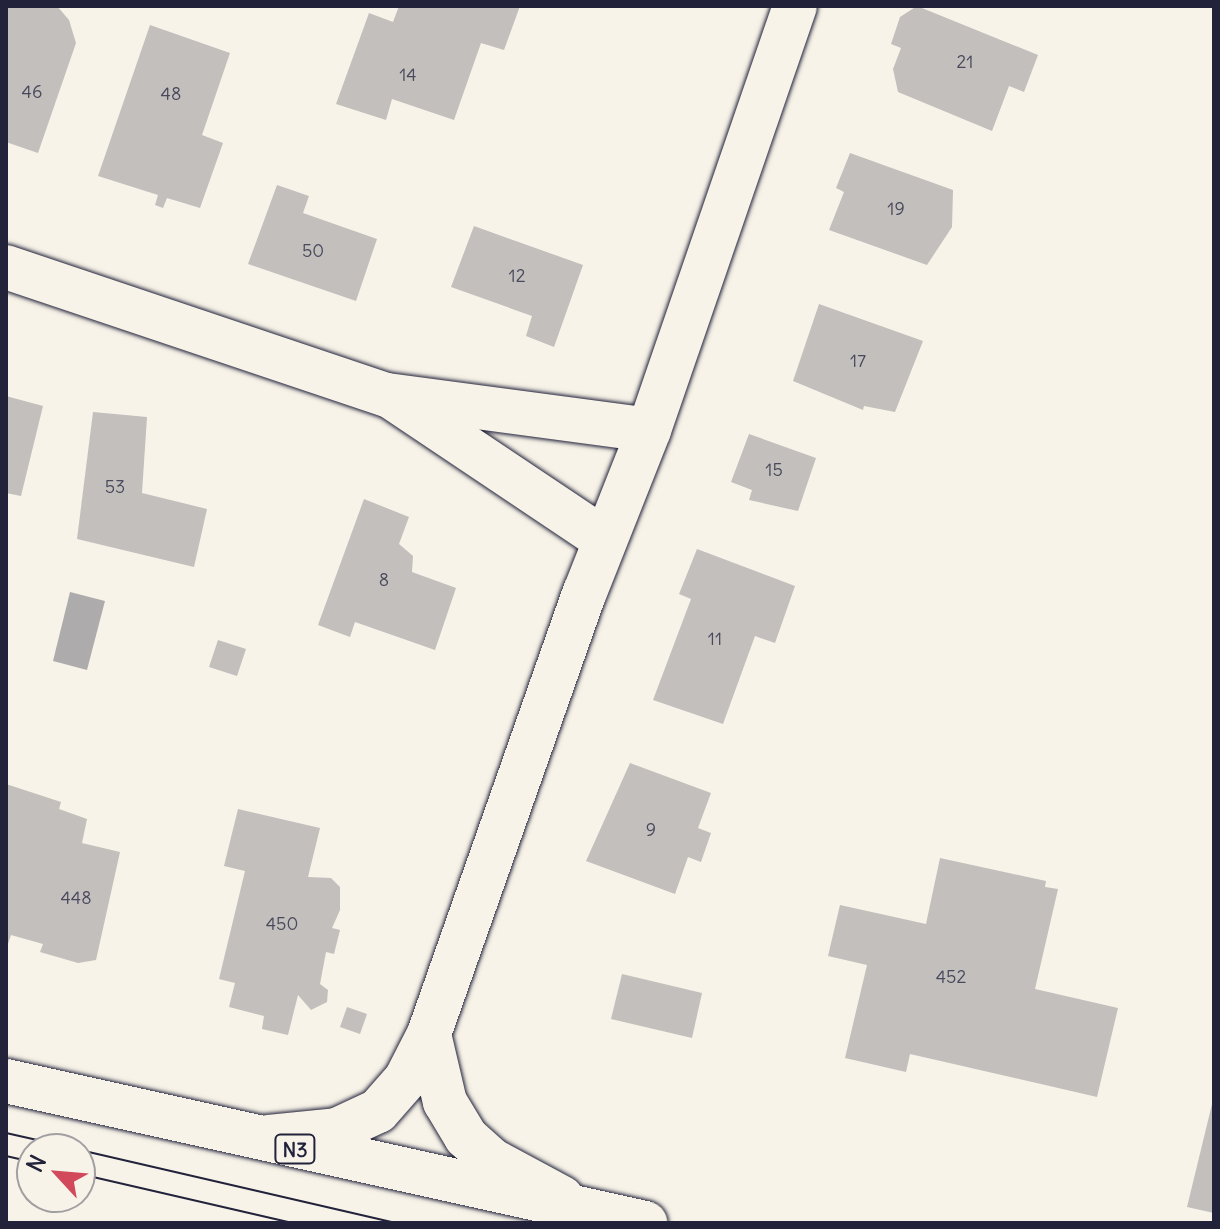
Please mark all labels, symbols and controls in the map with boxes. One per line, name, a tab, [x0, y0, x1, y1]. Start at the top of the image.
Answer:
house number: 21	[956, 51, 974, 73]
house number: 14	[399, 64, 417, 86]
house number: 46	[22, 81, 42, 103]
house number: 48	[161, 83, 181, 105]
house number: 19	[887, 198, 905, 220]
house number: 50	[302, 240, 324, 262]
house number: 12	[508, 265, 526, 287]
house number: 17	[850, 350, 866, 372]
house number: 15	[765, 459, 783, 481]
house number: 53	[105, 476, 125, 498]
house number: 8	[379, 569, 389, 591]
house number: 11	[708, 628, 722, 650]
house number: 9	[646, 819, 656, 841]
house number: 448	[60, 887, 92, 909]
house number: 450	[266, 913, 298, 935]
house number: 452	[936, 966, 966, 988]
north arrow	[16, 1133, 96, 1213]
road number: N3	[273, 1133, 317, 1165]
text: N	[20, 1150, 52, 1176]

